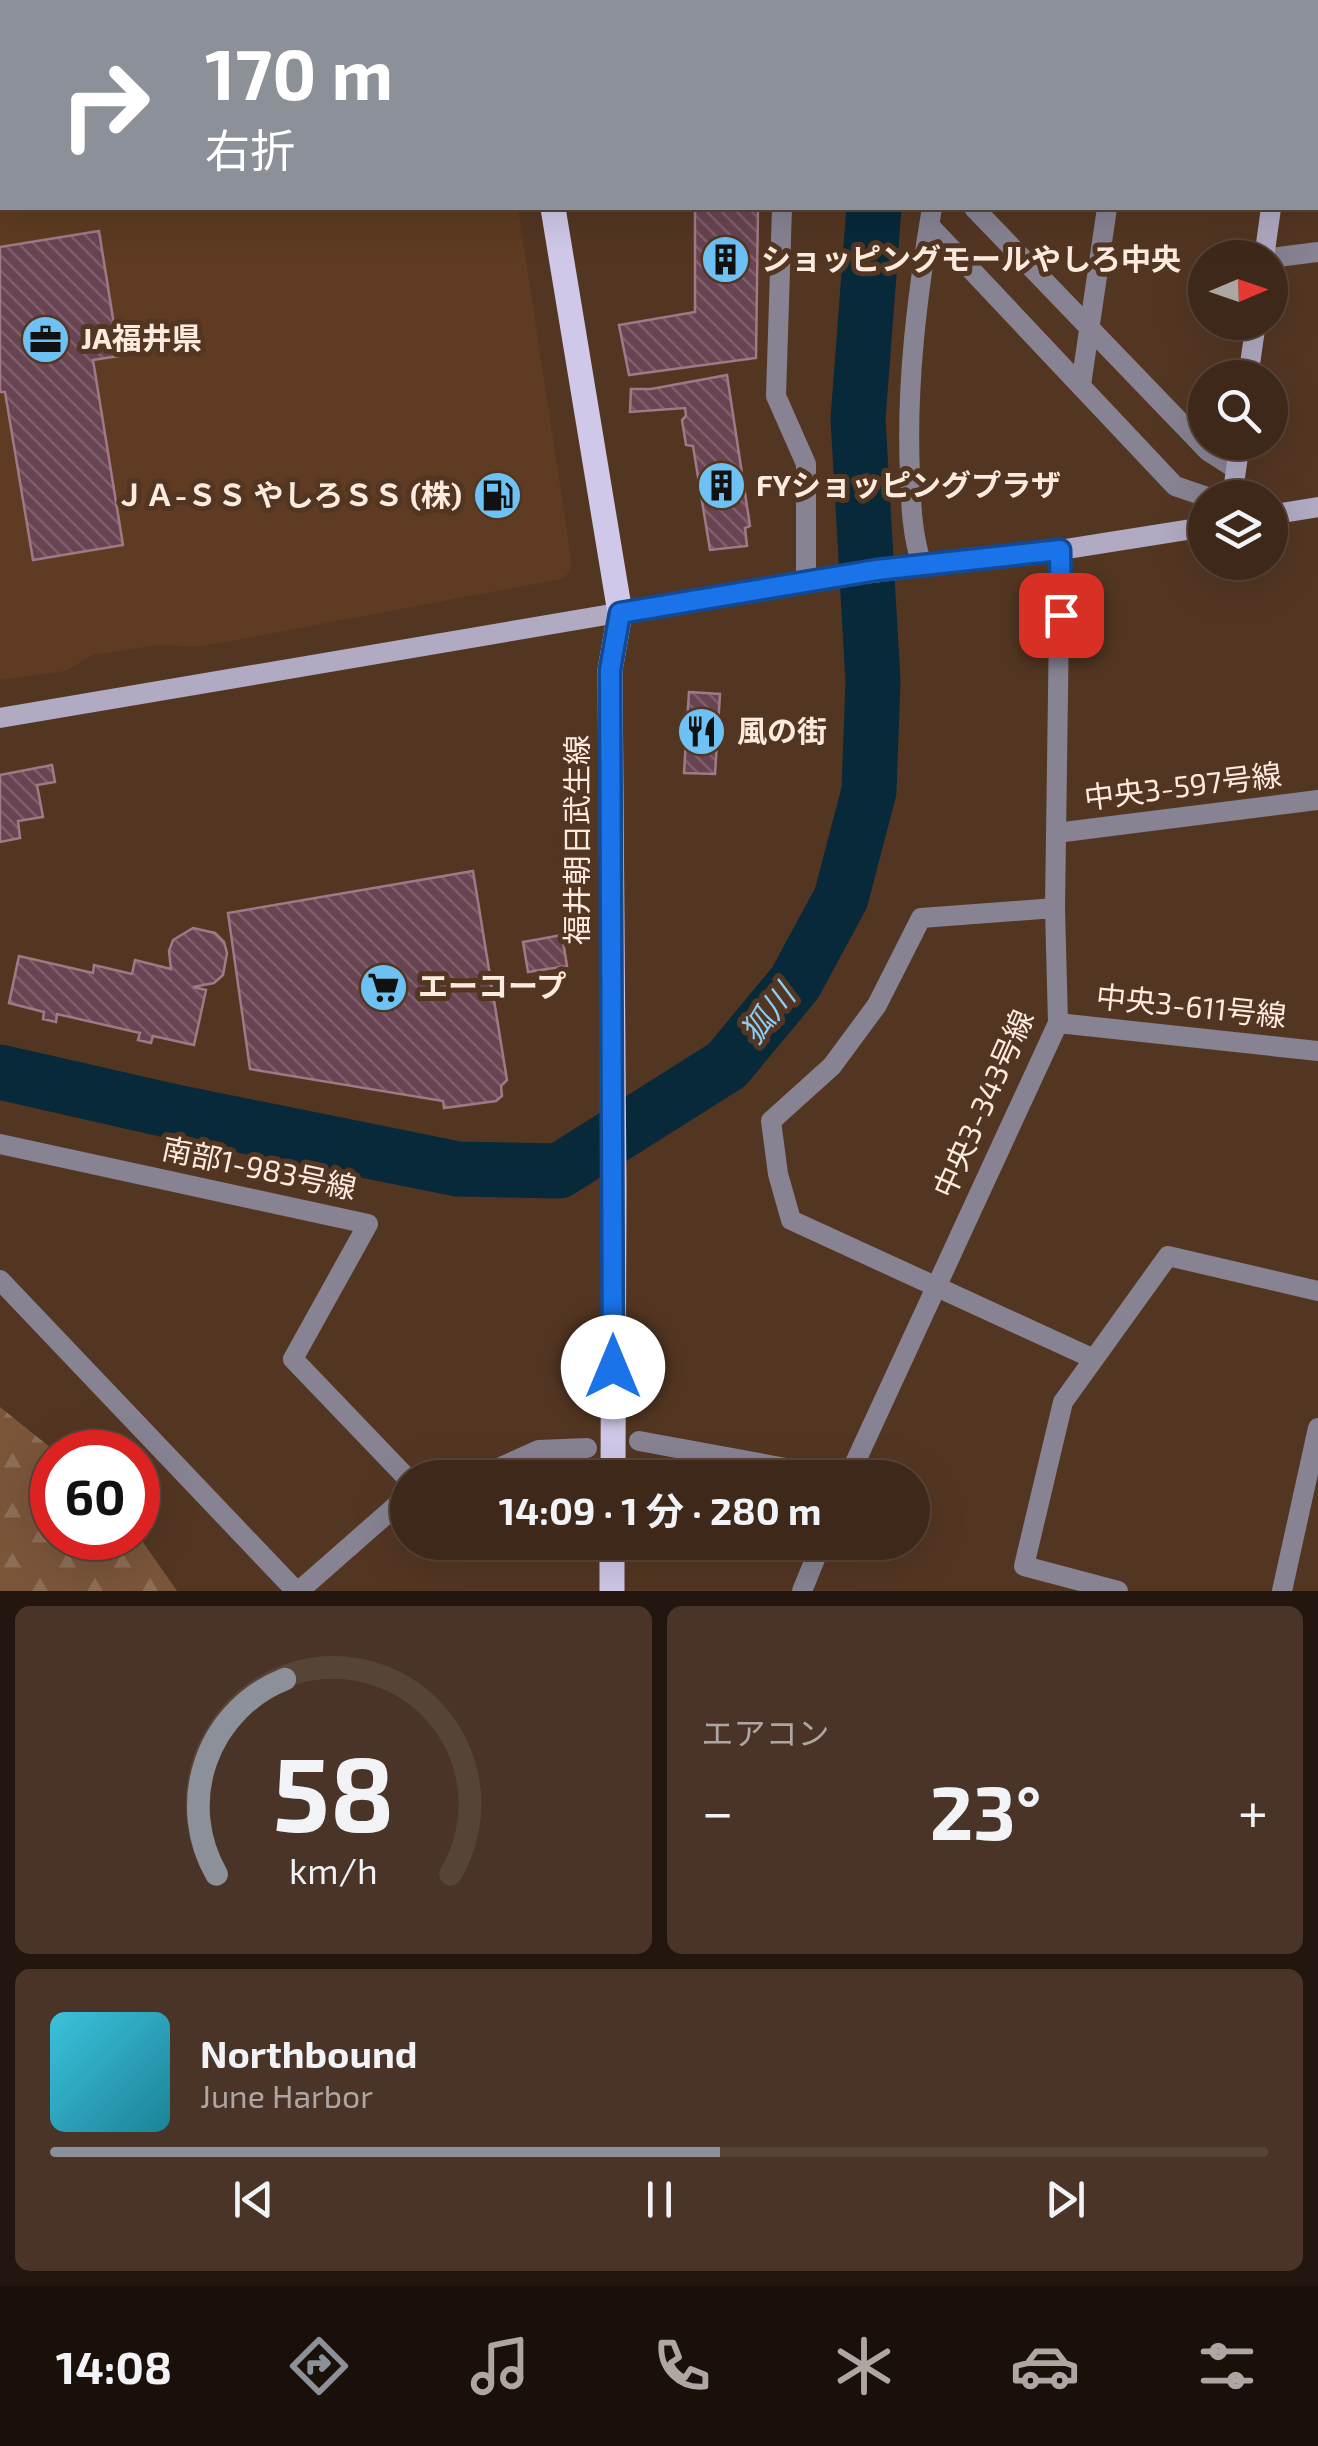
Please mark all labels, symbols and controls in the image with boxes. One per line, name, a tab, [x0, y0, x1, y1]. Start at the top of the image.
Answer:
text: 170 m	[205, 30, 393, 114]
icon: right	[40, 40, 170, 170]
text: 右折	[205, 122, 295, 176]
building icon: ショッピングモールやしろ中央	[700, 234, 752, 286]
place label: ショッピングモールやしろ中央	[761, 240, 1181, 276]
north arrow	[1188, 240, 1288, 340]
map controls	[1188, 240, 1288, 580]
office icon: JA福井県	[20, 313, 72, 365]
place label: JA福井県	[81, 319, 202, 355]
button: search	[1188, 360, 1288, 460]
building icon: FYショッピングプラザ	[695, 460, 747, 512]
place label: FYショッピングプラザ	[756, 466, 1061, 502]
fuel station icon: ＪＡ-ＳＳ やしろＳＳ (株)	[471, 470, 523, 522]
place label: ＪＡ-ＳＳ やしろＳＳ (株)	[115, 476, 462, 512]
button: layers	[1188, 480, 1288, 580]
pin	[1019, 573, 1104, 658]
icon: arrive	[1034, 588, 1089, 643]
restaurant icon: 風の街	[676, 706, 728, 758]
place label: 風の街	[737, 712, 827, 748]
street label: 福井朝日武生線	[558, 735, 594, 945]
street label: 中央3-597号線	[1082, 755, 1284, 815]
supermarket icon: エーコープ	[357, 961, 409, 1013]
place label: エーコープ	[418, 967, 566, 1003]
water label: 狐川	[732, 974, 803, 1050]
street label: 中央3-611号線	[1094, 977, 1288, 1033]
street label: 中央3-343号線	[925, 1004, 1040, 1203]
street label: 南部1-983号線	[159, 1129, 360, 1205]
position arrow	[561, 1315, 665, 1419]
speed limit sign: 60	[30, 1430, 160, 1560]
text: 14:09 · 1 分 · 280 m	[499, 1487, 821, 1533]
text: エアコン	[702, 1713, 830, 1751]
text: 58	[272, 1728, 394, 1853]
text: 23°	[930, 1765, 1042, 1855]
text: −	[702, 1777, 734, 1843]
text: +	[1238, 1777, 1268, 1843]
text: km/h	[289, 1848, 378, 1891]
text: Northbound	[200, 2030, 418, 2076]
text: June Harbor	[200, 2076, 373, 2114]
icon: previous	[226, 2172, 281, 2227]
icon: pause	[632, 2172, 687, 2227]
icon: next	[1038, 2172, 1093, 2227]
icon: directions	[284, 2331, 354, 2401]
icon: music	[465, 2331, 535, 2401]
icon: phone	[647, 2331, 717, 2401]
icon: climate	[829, 2331, 899, 2401]
icon: car	[1010, 2331, 1080, 2401]
icon: filters	[1192, 2331, 1262, 2401]
text: 14:08	[56, 2339, 172, 2393]

